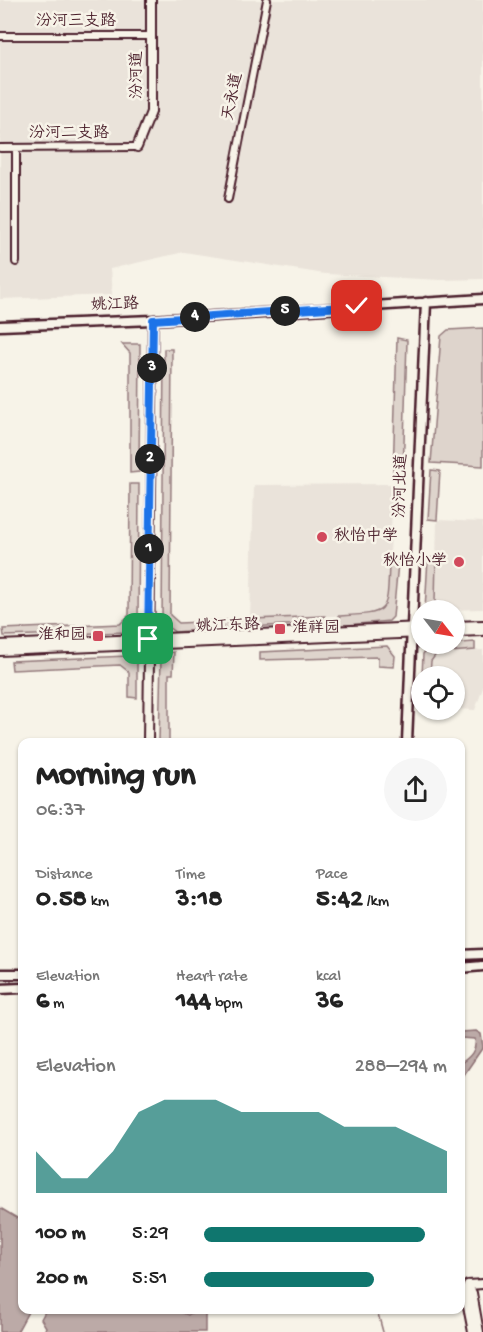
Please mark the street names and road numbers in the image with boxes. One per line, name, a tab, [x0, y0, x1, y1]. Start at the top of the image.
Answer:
street label: 汾河三支路	[36, 11, 116, 32]
street label: 汾河道	[128, 51, 148, 99]
street label: 天永道	[218, 71, 248, 122]
street label: 汾河二支路	[29, 123, 109, 144]
street label: 姚江路	[91, 294, 139, 316]
street label: 汾河北道	[390, 454, 413, 518]
street label: 姚江东路	[196, 614, 260, 638]

